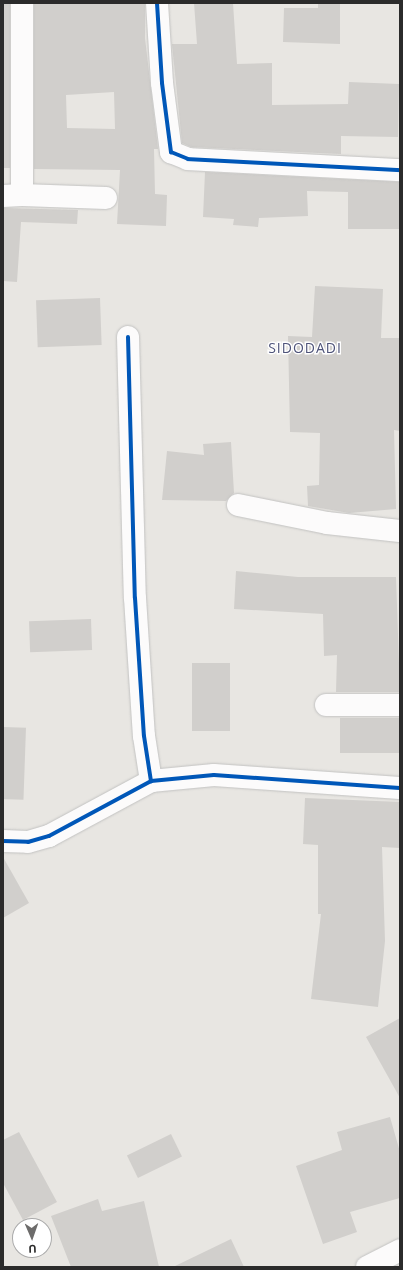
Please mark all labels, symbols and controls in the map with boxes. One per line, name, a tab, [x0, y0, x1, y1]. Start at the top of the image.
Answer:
district label: SIDODADI	[268, 340, 342, 356]
north arrow	[12, 1218, 52, 1258]
text: U	[28, 1242, 37, 1257]

